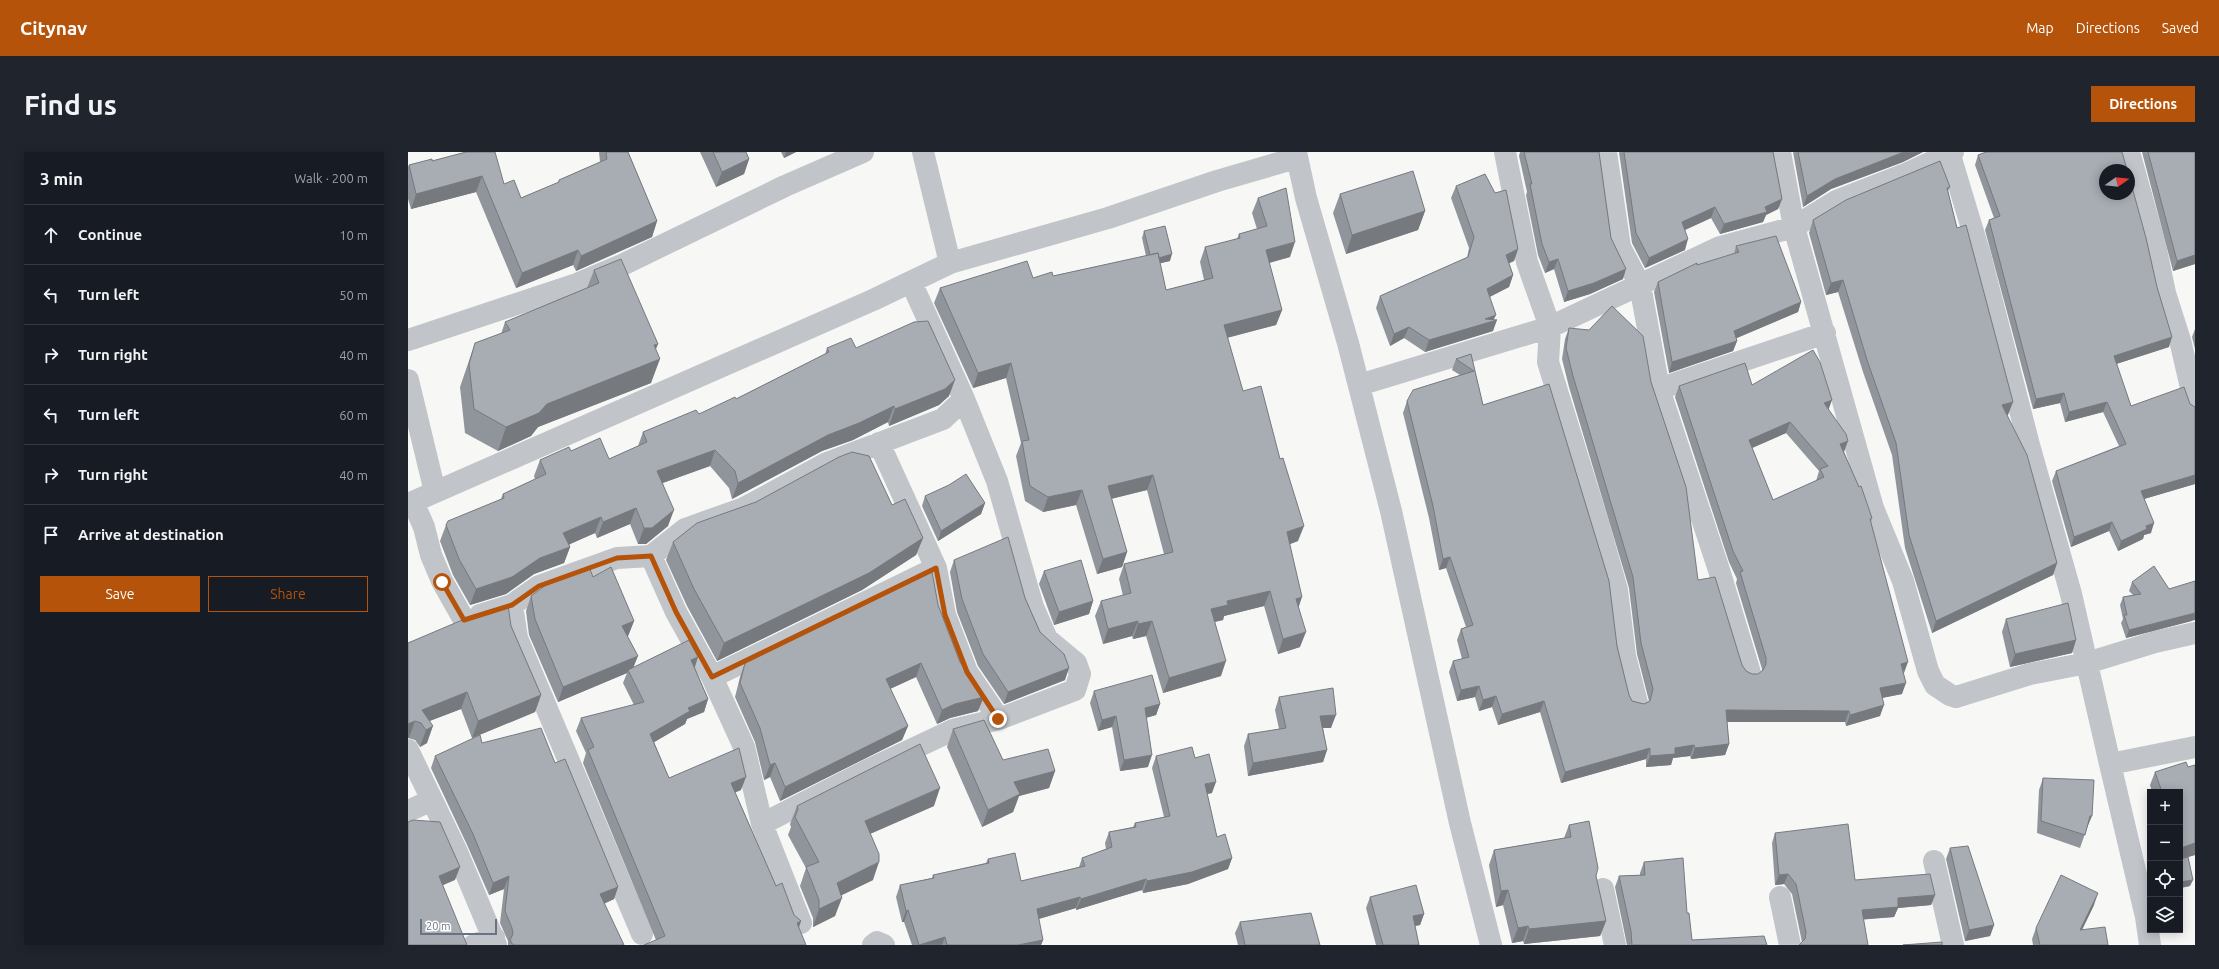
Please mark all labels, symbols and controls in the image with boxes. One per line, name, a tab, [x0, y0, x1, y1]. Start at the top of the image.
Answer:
text: Citynav	[20, 17, 87, 39]
text: Map	[2026, 20, 2054, 36]
text: Directions	[2076, 20, 2140, 36]
text: Saved	[2162, 20, 2199, 36]
button: Directions	[2091, 86, 2195, 122]
text: Find us	[24, 89, 117, 120]
north arrow	[2099, 164, 2135, 200]
text: 3 min	[40, 169, 83, 188]
text: Walk · 200 m	[294, 171, 368, 185]
icon: ahead	[40, 224, 62, 246]
text: Continue	[78, 226, 142, 243]
text: 10 m	[339, 228, 368, 242]
icon: left	[40, 284, 62, 306]
text: Turn left	[78, 286, 139, 303]
text: 50 m	[339, 288, 368, 302]
icon: right	[40, 344, 62, 366]
text: Turn right	[78, 346, 148, 363]
text: 40 m	[339, 348, 368, 362]
icon: left	[40, 404, 62, 426]
text: Turn left	[78, 406, 139, 423]
text: 60 m	[339, 408, 368, 422]
icon: right	[40, 464, 62, 486]
text: Turn right	[78, 466, 148, 483]
text: 40 m	[339, 468, 368, 482]
icon: arrive	[40, 524, 62, 546]
text: Arrive at destination	[78, 526, 224, 543]
route start	[433, 573, 451, 591]
button: Save	[40, 576, 200, 612]
button: Share	[208, 576, 368, 612]
route end	[989, 710, 1007, 728]
map controls	[2147, 789, 2183, 933]
button: +	[2147, 789, 2183, 825]
button: −	[2147, 825, 2183, 861]
button: locate	[2147, 861, 2183, 897]
button: layers	[2147, 897, 2183, 933]
scale bar	[420, 917, 497, 936]
text: 20 m	[426, 920, 450, 932]

